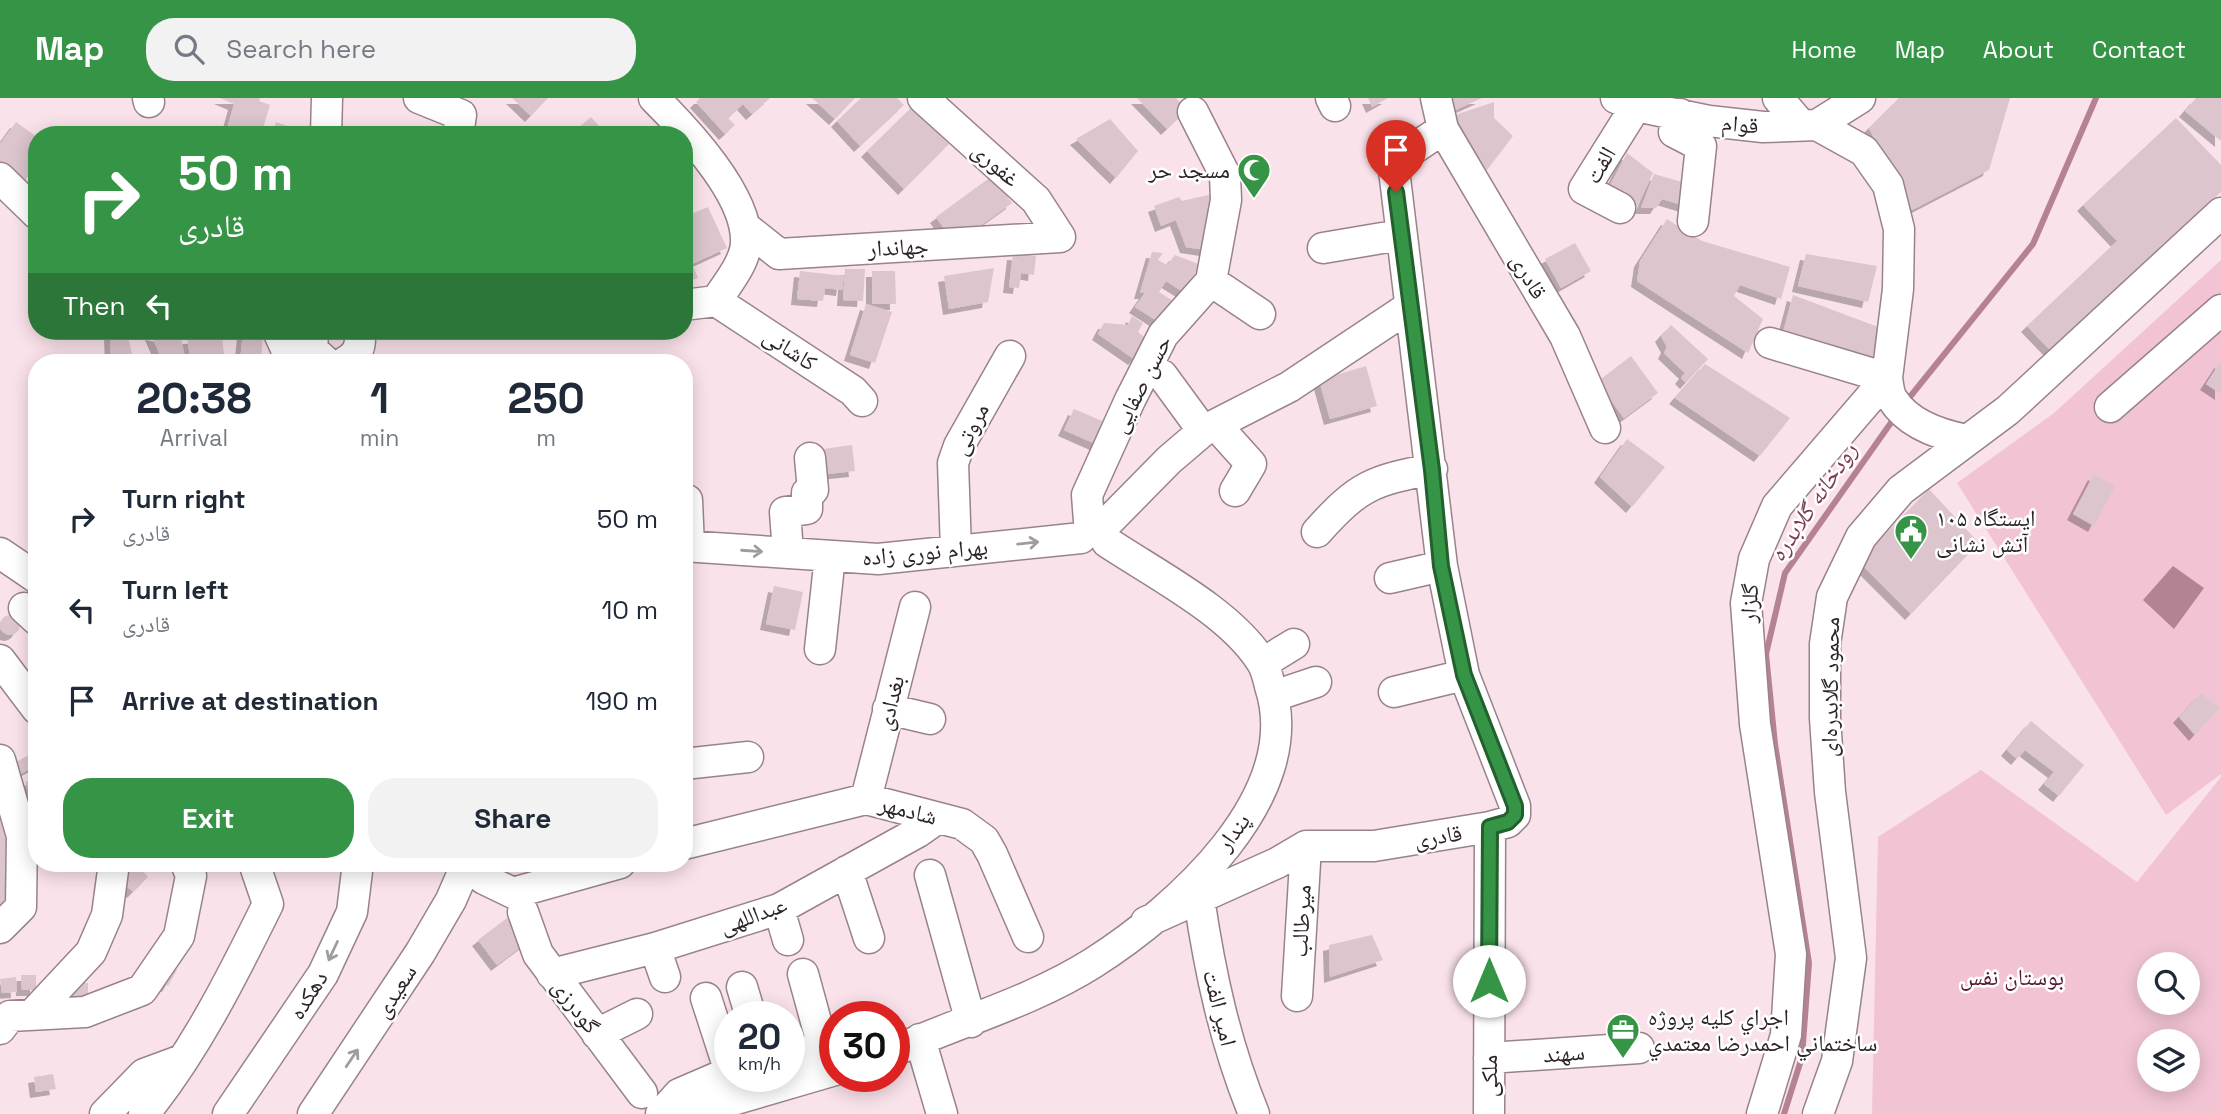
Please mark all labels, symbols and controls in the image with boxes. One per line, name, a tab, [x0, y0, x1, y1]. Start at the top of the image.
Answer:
search box	[146, 18, 636, 81]
text: Map	[35, 28, 104, 70]
icon: search	[170, 30, 208, 68]
text: Search here	[226, 32, 376, 66]
text: Home	[1791, 34, 1857, 65]
text: Map	[1895, 34, 1945, 65]
text: About	[1983, 34, 2054, 65]
text: Contact	[2092, 34, 2186, 65]
street label: قوام	[1720, 107, 1760, 142]
pin	[1366, 120, 1426, 192]
icon: arrive	[1377, 131, 1415, 169]
street label: غفوری	[966, 135, 1027, 193]
street label: الفت	[1577, 141, 1623, 189]
text: 50 m	[178, 142, 293, 204]
mosque icon: مسجد حر	[1235, 151, 1273, 200]
icon: right	[63, 154, 154, 245]
place label: مسجد حر	[1147, 155, 1230, 185]
text: قادری	[178, 206, 245, 246]
street label: جهاندار	[866, 230, 929, 264]
street label: قادری	[1504, 248, 1554, 304]
icon: left	[140, 287, 178, 325]
text: Then	[63, 289, 126, 323]
street label: کاشانی	[757, 321, 823, 378]
street label: حسن صفایی	[1104, 330, 1178, 438]
text: 20:38	[136, 372, 252, 425]
text: 1	[370, 372, 389, 425]
text: 250	[507, 372, 585, 425]
street label: مروتی	[944, 398, 996, 460]
text: Arrival	[160, 423, 228, 453]
text: min	[360, 423, 399, 453]
text: m	[536, 423, 556, 453]
water label: رودخانه گلابدره	[1761, 436, 1864, 567]
text: Turn right	[122, 482, 246, 516]
icon: right	[63, 500, 101, 538]
text: 50 m	[597, 502, 658, 536]
place label: ایستگاه ۱۰۵ آتش نشانی	[1936, 503, 2036, 559]
public building icon: ایستگاه ۱۰۵ آتش نشانی	[1892, 512, 1930, 561]
text: قادری	[122, 518, 170, 548]
street label: بهرام نوری زاده	[861, 532, 989, 573]
one-way arrow	[1016, 536, 1038, 549]
one-way arrow	[741, 545, 763, 558]
text: Turn left	[122, 573, 229, 607]
street label: گلزار	[1733, 582, 1765, 624]
icon: left	[63, 591, 101, 629]
text: 10 m	[601, 593, 658, 627]
text: قادری	[122, 609, 170, 639]
street label: محمود گلابدره‌ای	[1814, 617, 1846, 757]
street label: بغدادی	[869, 672, 911, 734]
icon: arrive	[63, 682, 101, 720]
text: Arrive at destination	[122, 684, 379, 718]
text: 190 m	[586, 684, 658, 718]
button: Exit	[63, 778, 354, 858]
button: Share	[368, 778, 658, 858]
street label: شادمهر	[875, 788, 940, 832]
street label: پندار	[1209, 807, 1257, 858]
street label: قادری	[1412, 817, 1464, 855]
street label: میرطالب	[1284, 884, 1318, 958]
street label: عبداللهی	[715, 889, 791, 941]
one-way arrow	[326, 940, 340, 961]
position arrow	[1452, 944, 1526, 1018]
map controls	[2137, 952, 2200, 1092]
button: search	[2137, 952, 2200, 1015]
street label: سعیدی	[367, 958, 423, 1024]
park label: بوستان نفس	[1960, 962, 2064, 992]
street label: دهکده	[281, 965, 335, 1025]
street label: امیر الفت	[1196, 967, 1244, 1049]
street label: گودرزی	[545, 972, 607, 1040]
speed limit sign: 30	[819, 1001, 910, 1092]
place label: اجراي كليه پروژه ساختماني احمدرضا معتمدي	[1648, 1002, 1877, 1062]
office icon: اجراي كليه پروژه ساختماني احمدرضا معتمدي	[1604, 1011, 1642, 1060]
text: 20	[738, 1015, 781, 1059]
button: layers	[2137, 1029, 2200, 1092]
street label: سهند	[1542, 1037, 1586, 1069]
one-way arrow	[345, 1049, 359, 1068]
text: km/h	[738, 1052, 781, 1075]
street label: ملکی	[1474, 1055, 1504, 1097]

